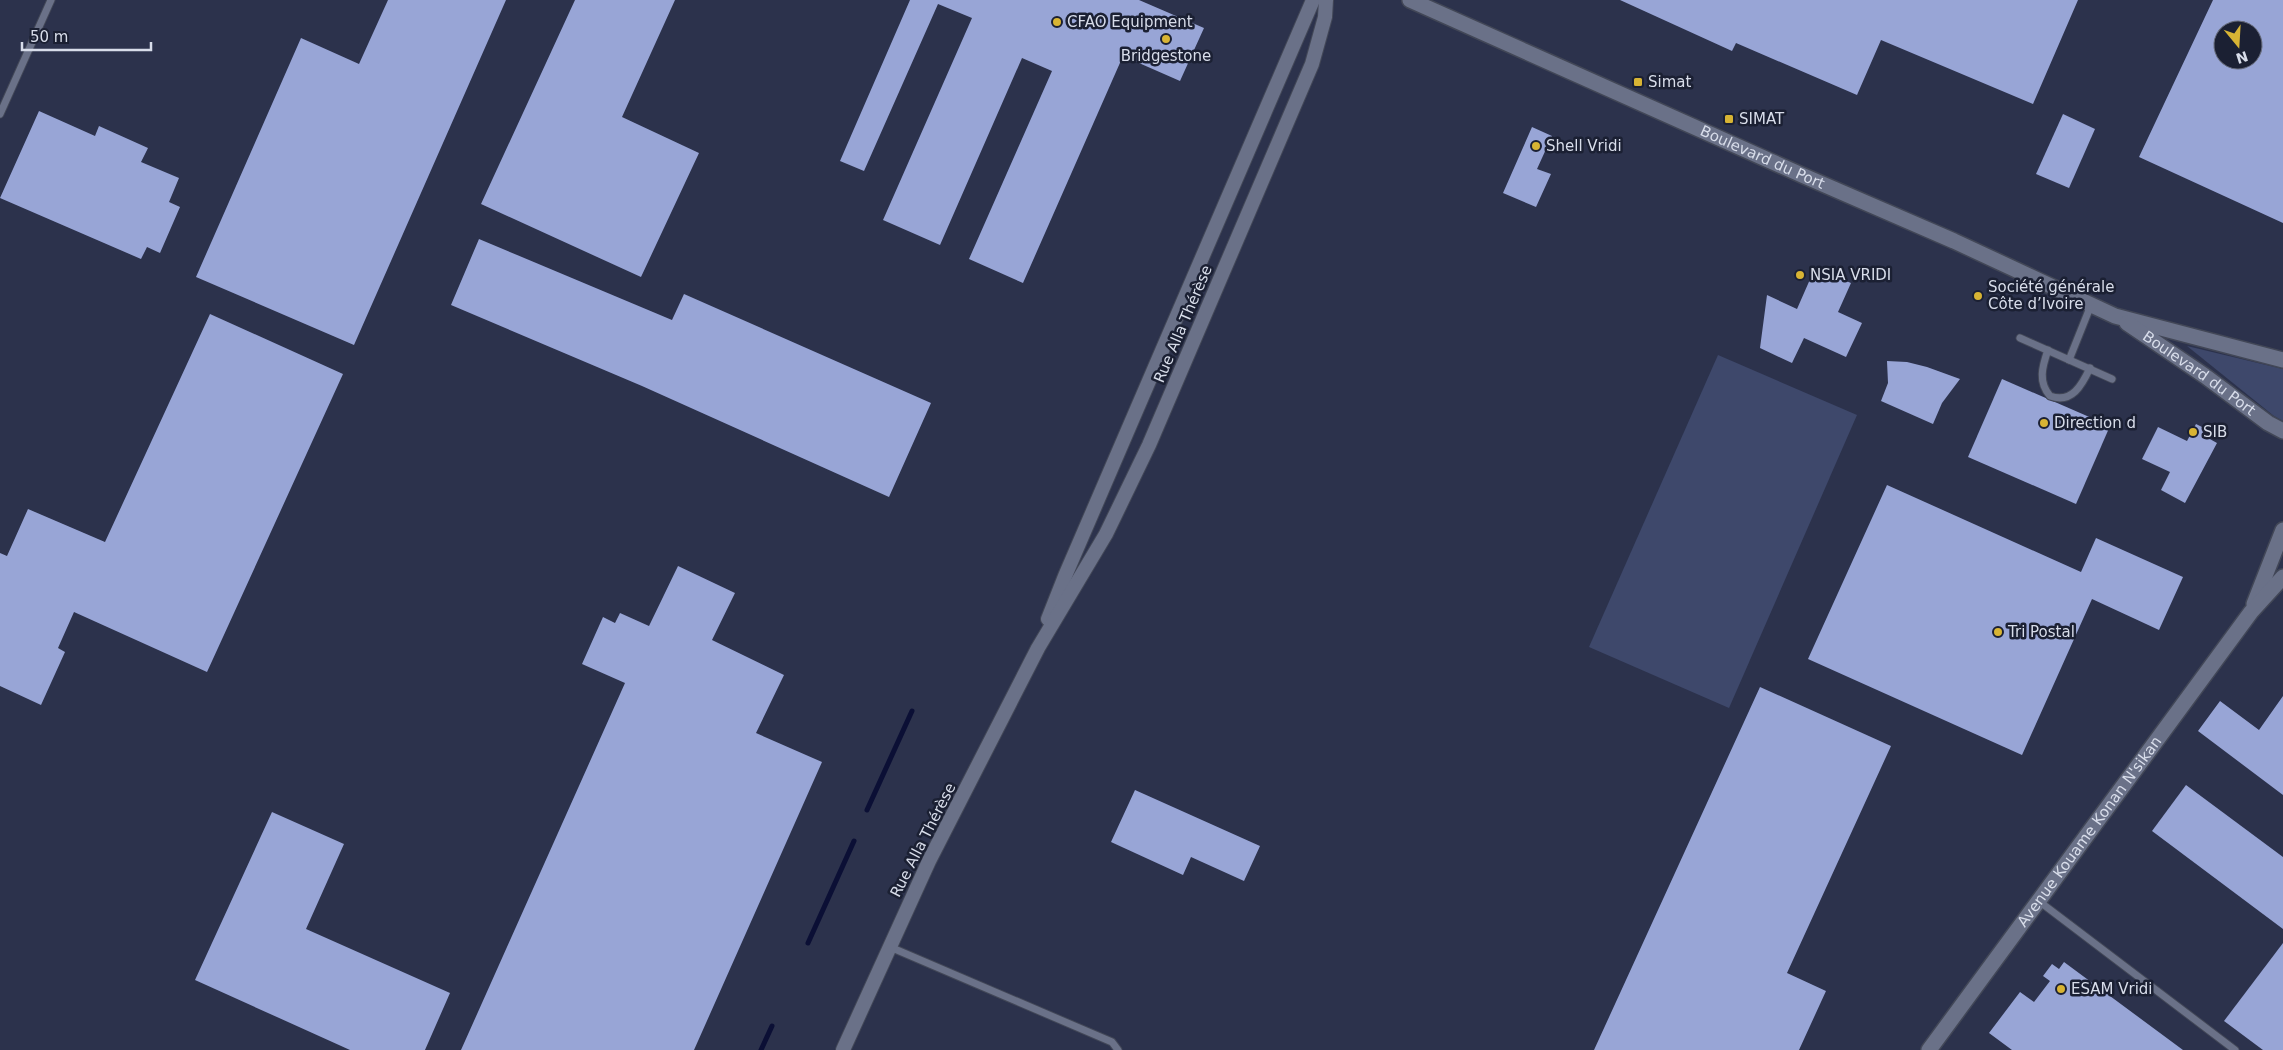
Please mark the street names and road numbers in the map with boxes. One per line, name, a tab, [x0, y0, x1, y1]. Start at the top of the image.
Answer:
street label: Boulevard du Port	[1697, 122, 1828, 193]
street label: Rue Alla Thérèse	[1150, 263, 1216, 385]
street label: Boulevard du Port	[2139, 327, 2259, 420]
street label: Avenue Kouame Konan N'sikan	[2014, 733, 2165, 930]
street label: Rue Alla Thérèse	[886, 780, 960, 900]

